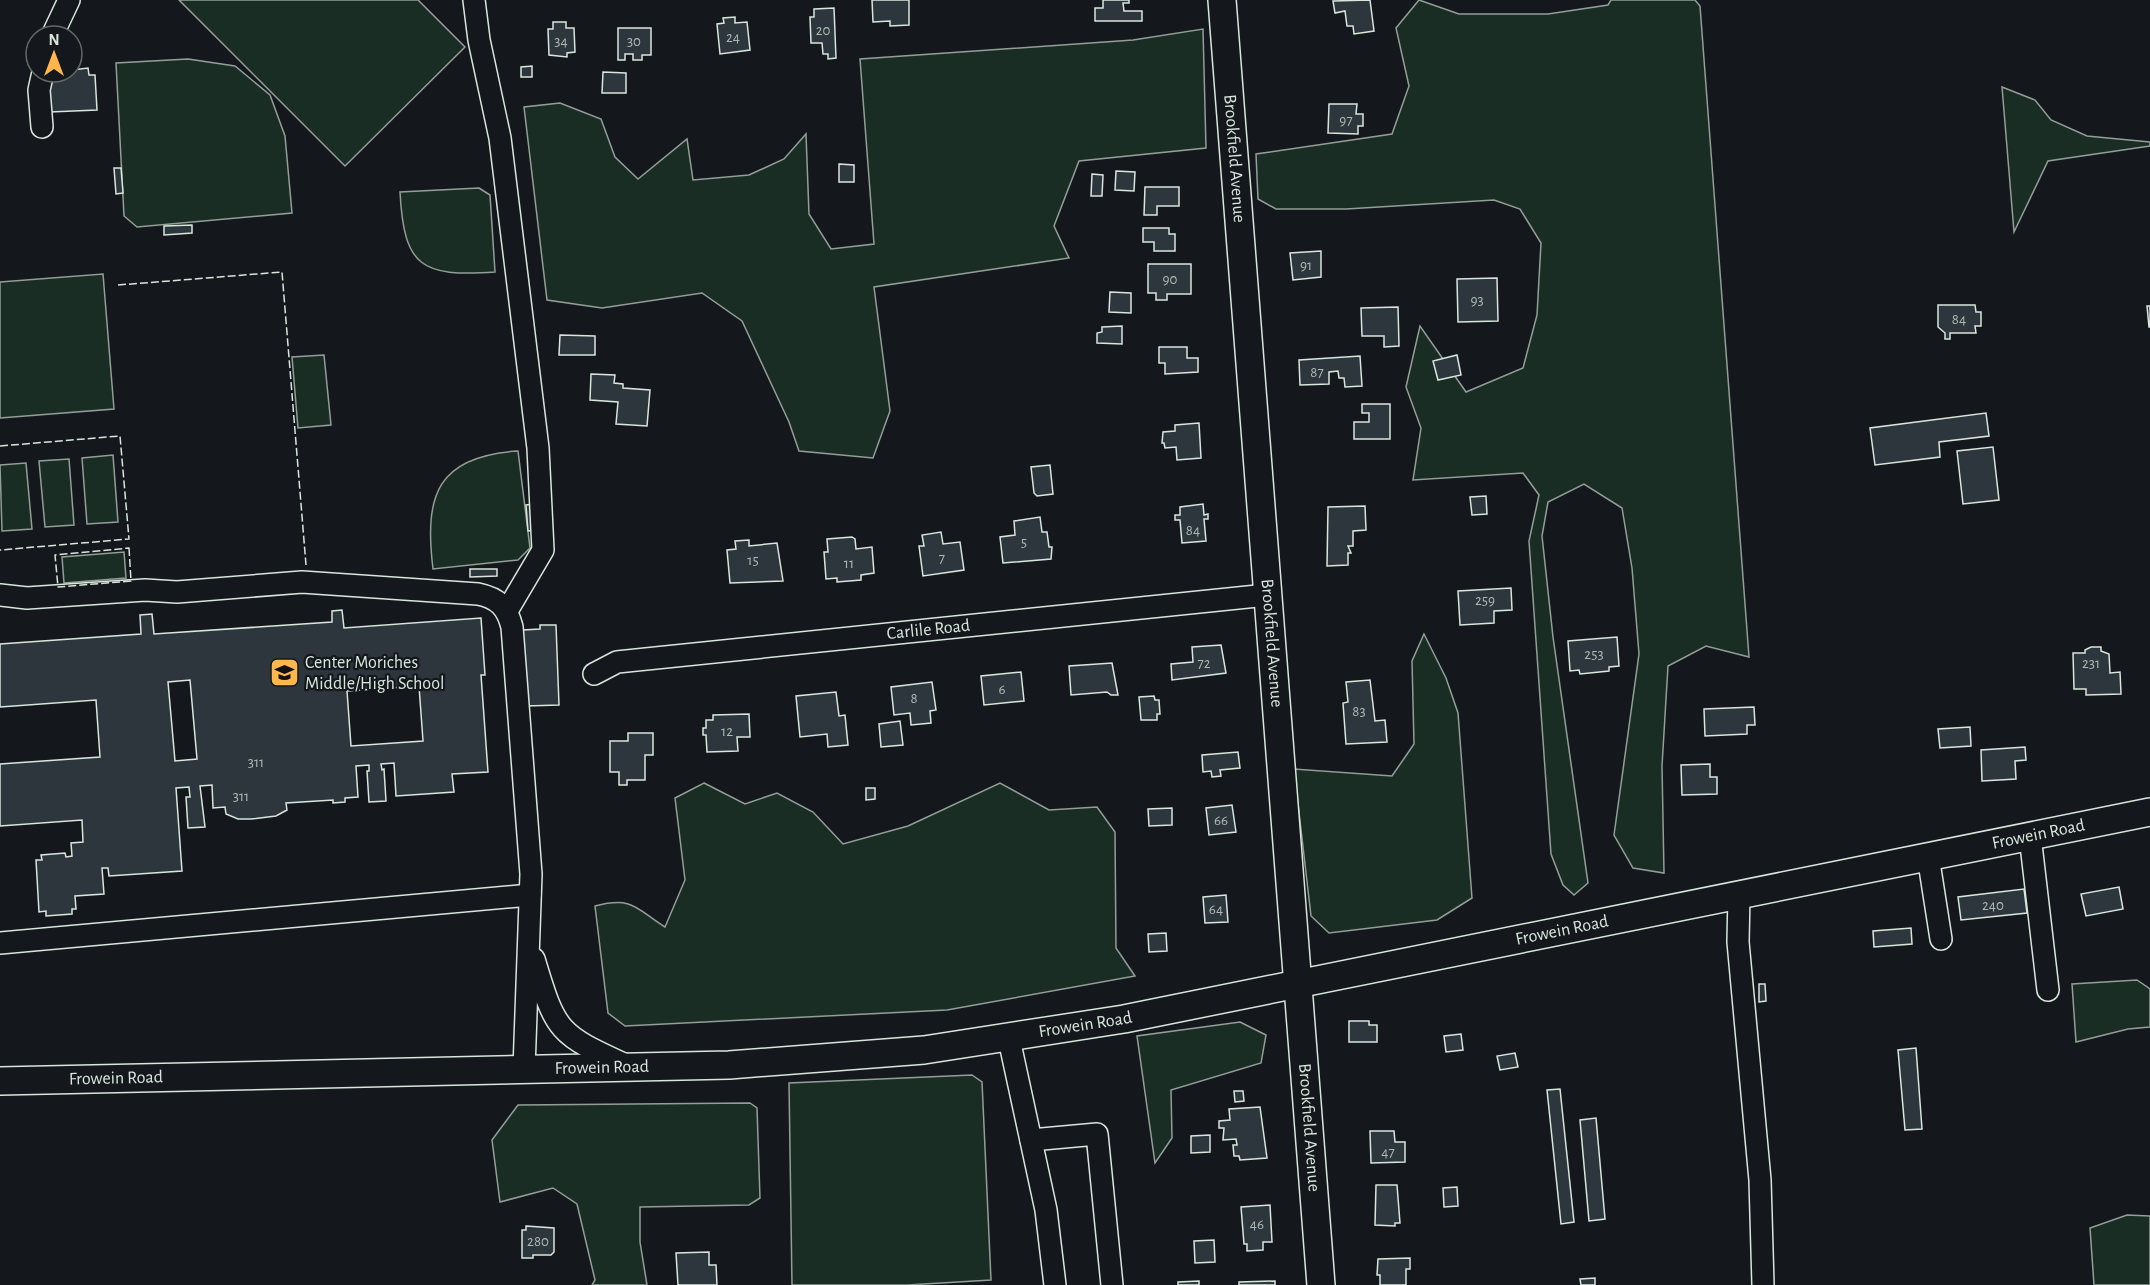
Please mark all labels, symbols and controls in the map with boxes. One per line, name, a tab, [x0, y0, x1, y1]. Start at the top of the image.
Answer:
house number: 20	[816, 23, 830, 38]
north arrow	[24, 24, 84, 84]
house number: 24	[726, 30, 740, 45]
text: N	[48, 32, 60, 48]
house number: 34	[554, 34, 568, 49]
house number: 30	[627, 34, 641, 49]
street label: Brookfield Avenue	[1220, 94, 1248, 223]
house number: 97	[1339, 113, 1353, 128]
house number: 91	[1300, 258, 1312, 273]
house number: 90	[1163, 272, 1178, 287]
house number: 93	[1470, 293, 1484, 308]
house number: 84	[1952, 312, 1966, 327]
house number: 87	[1310, 365, 1324, 380]
house number: 84	[1186, 523, 1200, 538]
house number: 5	[1021, 535, 1027, 550]
house number: 7	[939, 551, 945, 566]
house number: 15	[747, 553, 759, 568]
house number: 11	[844, 556, 854, 571]
street label: Brookfield Avenue	[1258, 578, 1285, 708]
house number: 259	[1475, 593, 1495, 608]
street label: Carlile Road	[886, 617, 971, 643]
house number: 253	[1584, 647, 1604, 662]
place label: Center Moriches Middle/High School	[305, 654, 444, 693]
house number: 72	[1197, 656, 1211, 671]
house number: 231	[2082, 656, 2100, 671]
school or university icon: Center Moriches Middle/High School	[268, 657, 300, 689]
house number: 6	[998, 682, 1006, 697]
house number: 8	[910, 691, 918, 706]
house number: 83	[1352, 704, 1366, 719]
house number: 12	[721, 724, 733, 739]
house number: 311	[248, 755, 264, 770]
house number: 311	[233, 789, 249, 804]
house number: 66	[1214, 813, 1228, 828]
street label: Frowein Road	[1990, 816, 2086, 853]
house number: 240	[1982, 898, 2004, 913]
house number: 64	[1209, 902, 1223, 917]
street label: Frowein Road	[1514, 912, 1610, 949]
street label: Frowein Road	[1037, 1009, 1134, 1041]
street label: Frowein Road	[555, 1058, 649, 1078]
street label: Brookfield Avenue	[1295, 1063, 1323, 1193]
street label: Frowein Road	[69, 1068, 163, 1088]
house number: 47	[1381, 1145, 1395, 1160]
house number: 46	[1250, 1217, 1264, 1232]
house number: 280	[527, 1234, 549, 1249]

